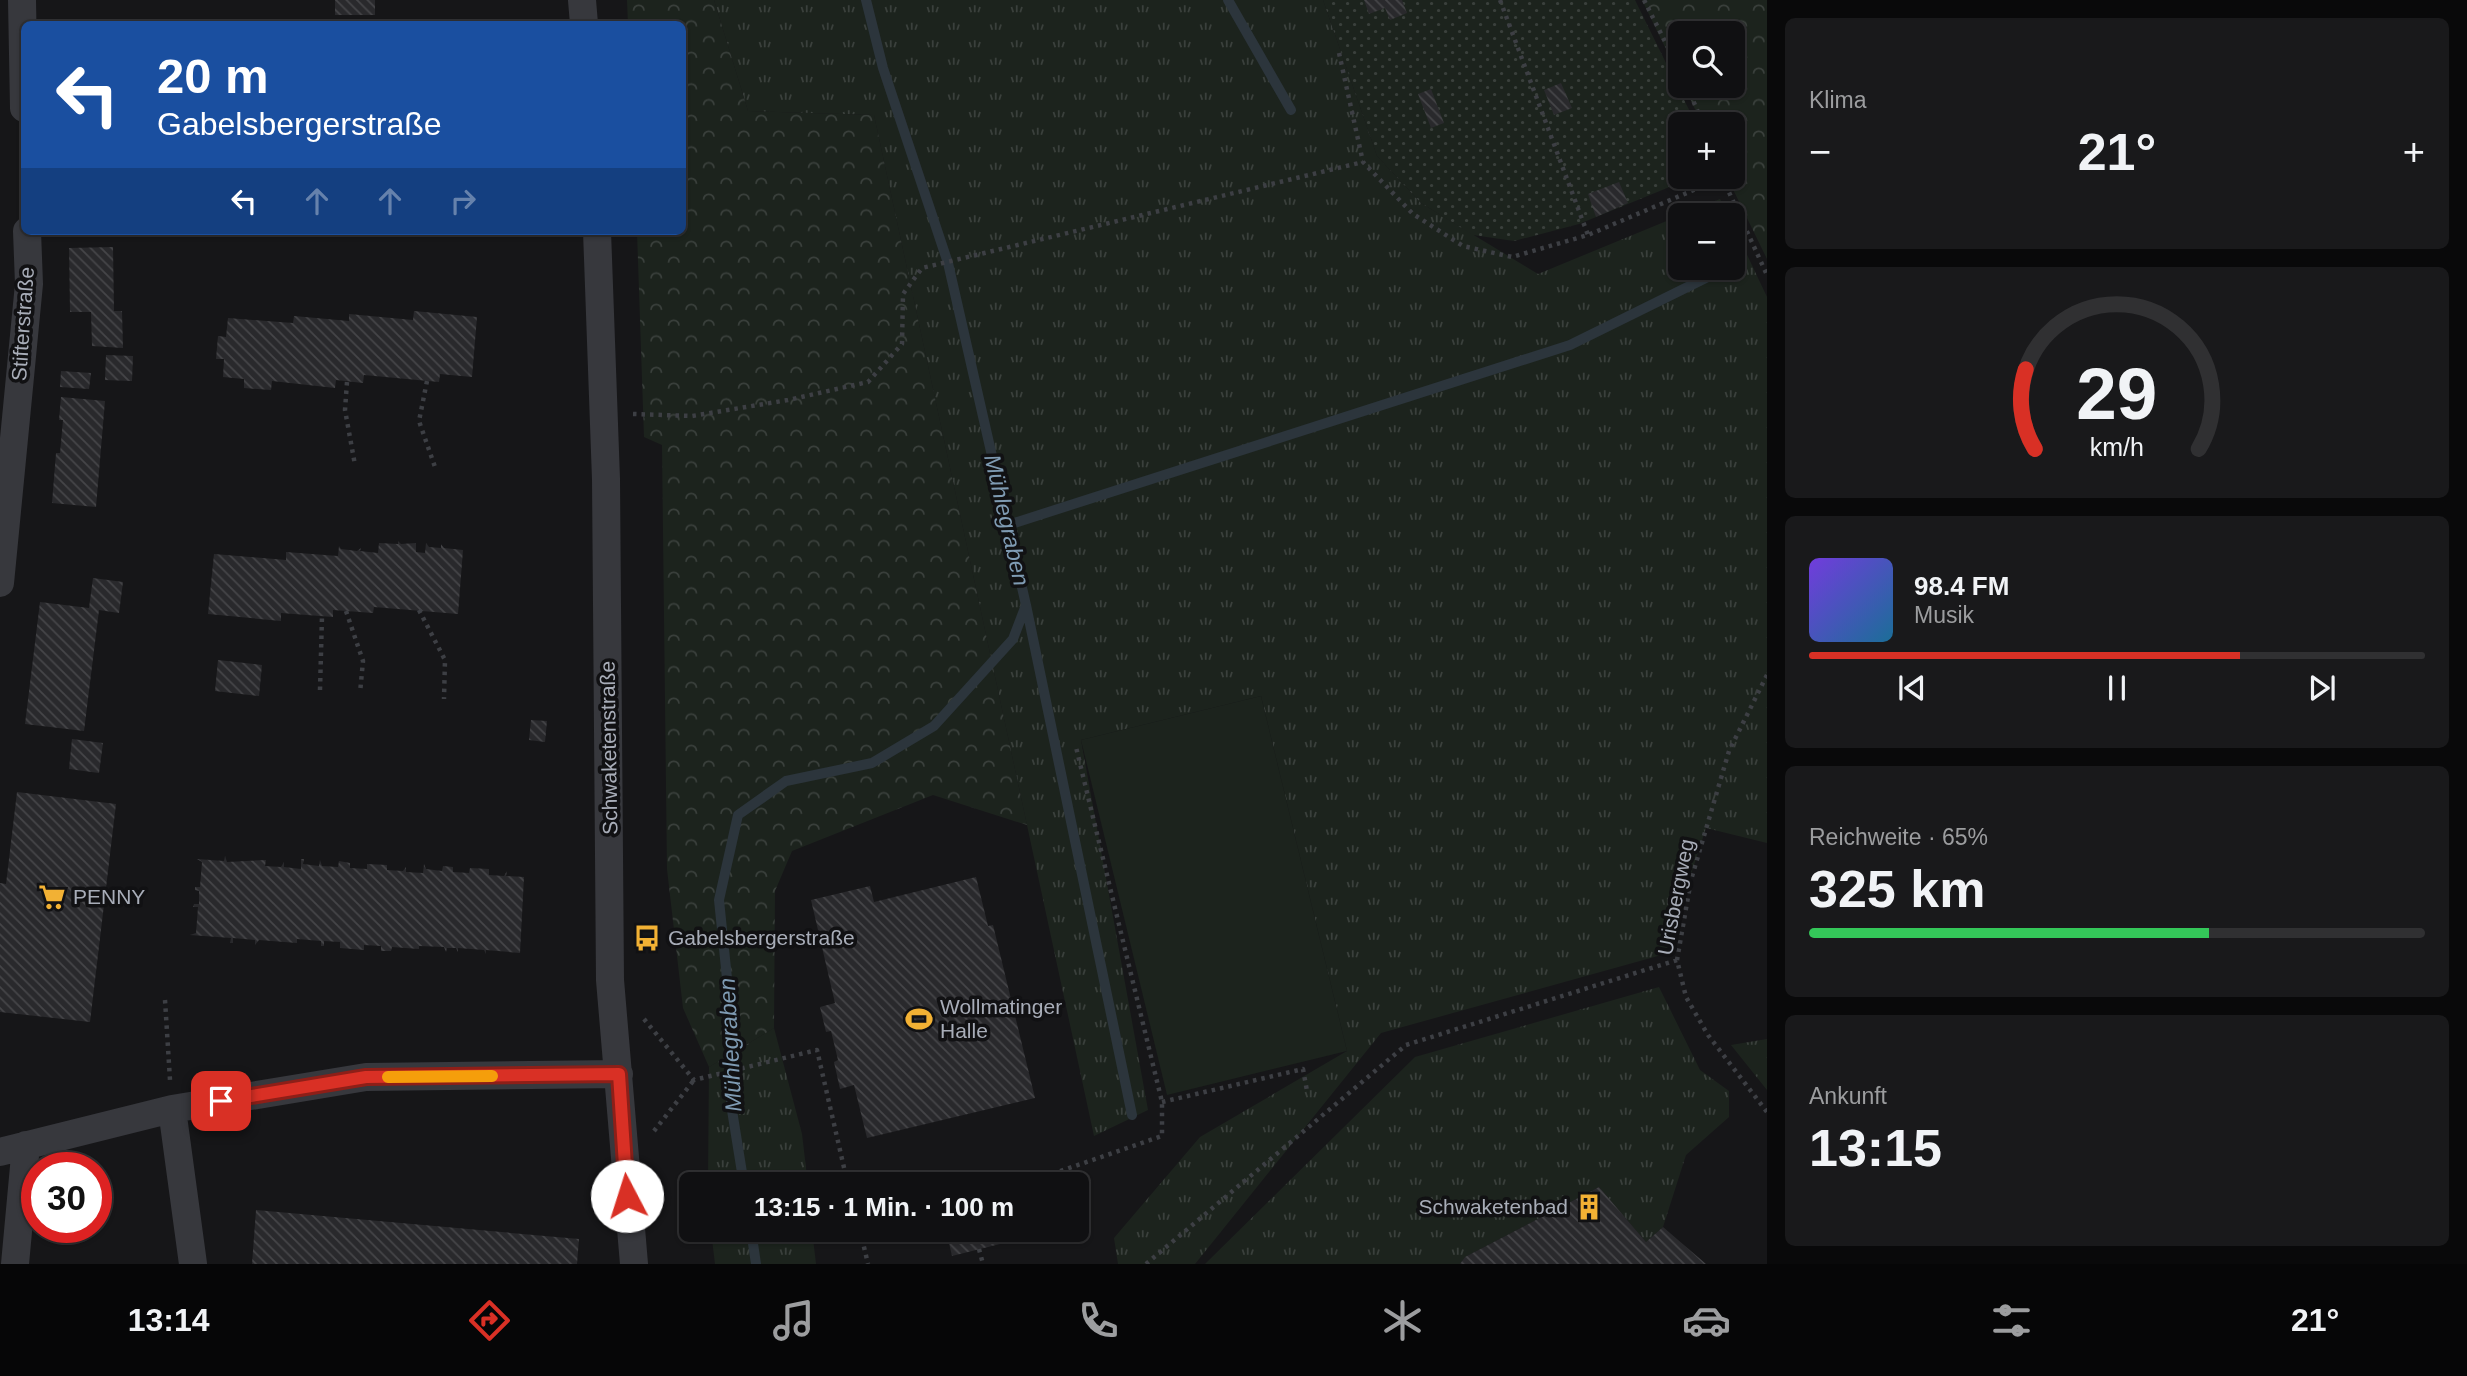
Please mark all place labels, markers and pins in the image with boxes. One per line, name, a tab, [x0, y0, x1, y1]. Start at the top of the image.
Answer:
supermarket icon: PENNY	[37, 882, 67, 912]
place label: PENNY	[73, 885, 145, 908]
bus stop icon: Gabelsbergerstraße	[632, 923, 662, 953]
place label: Gabelsbergerstraße	[668, 926, 855, 949]
place label: Wollmatinger Halle	[940, 995, 1062, 1042]
sports icon: Wollmatinger Halle	[904, 1004, 934, 1034]
pin	[191, 1071, 251, 1131]
building icon: Schwaketenbad	[1574, 1192, 1604, 1222]
place label: Schwaketenbad	[1419, 1195, 1568, 1218]

